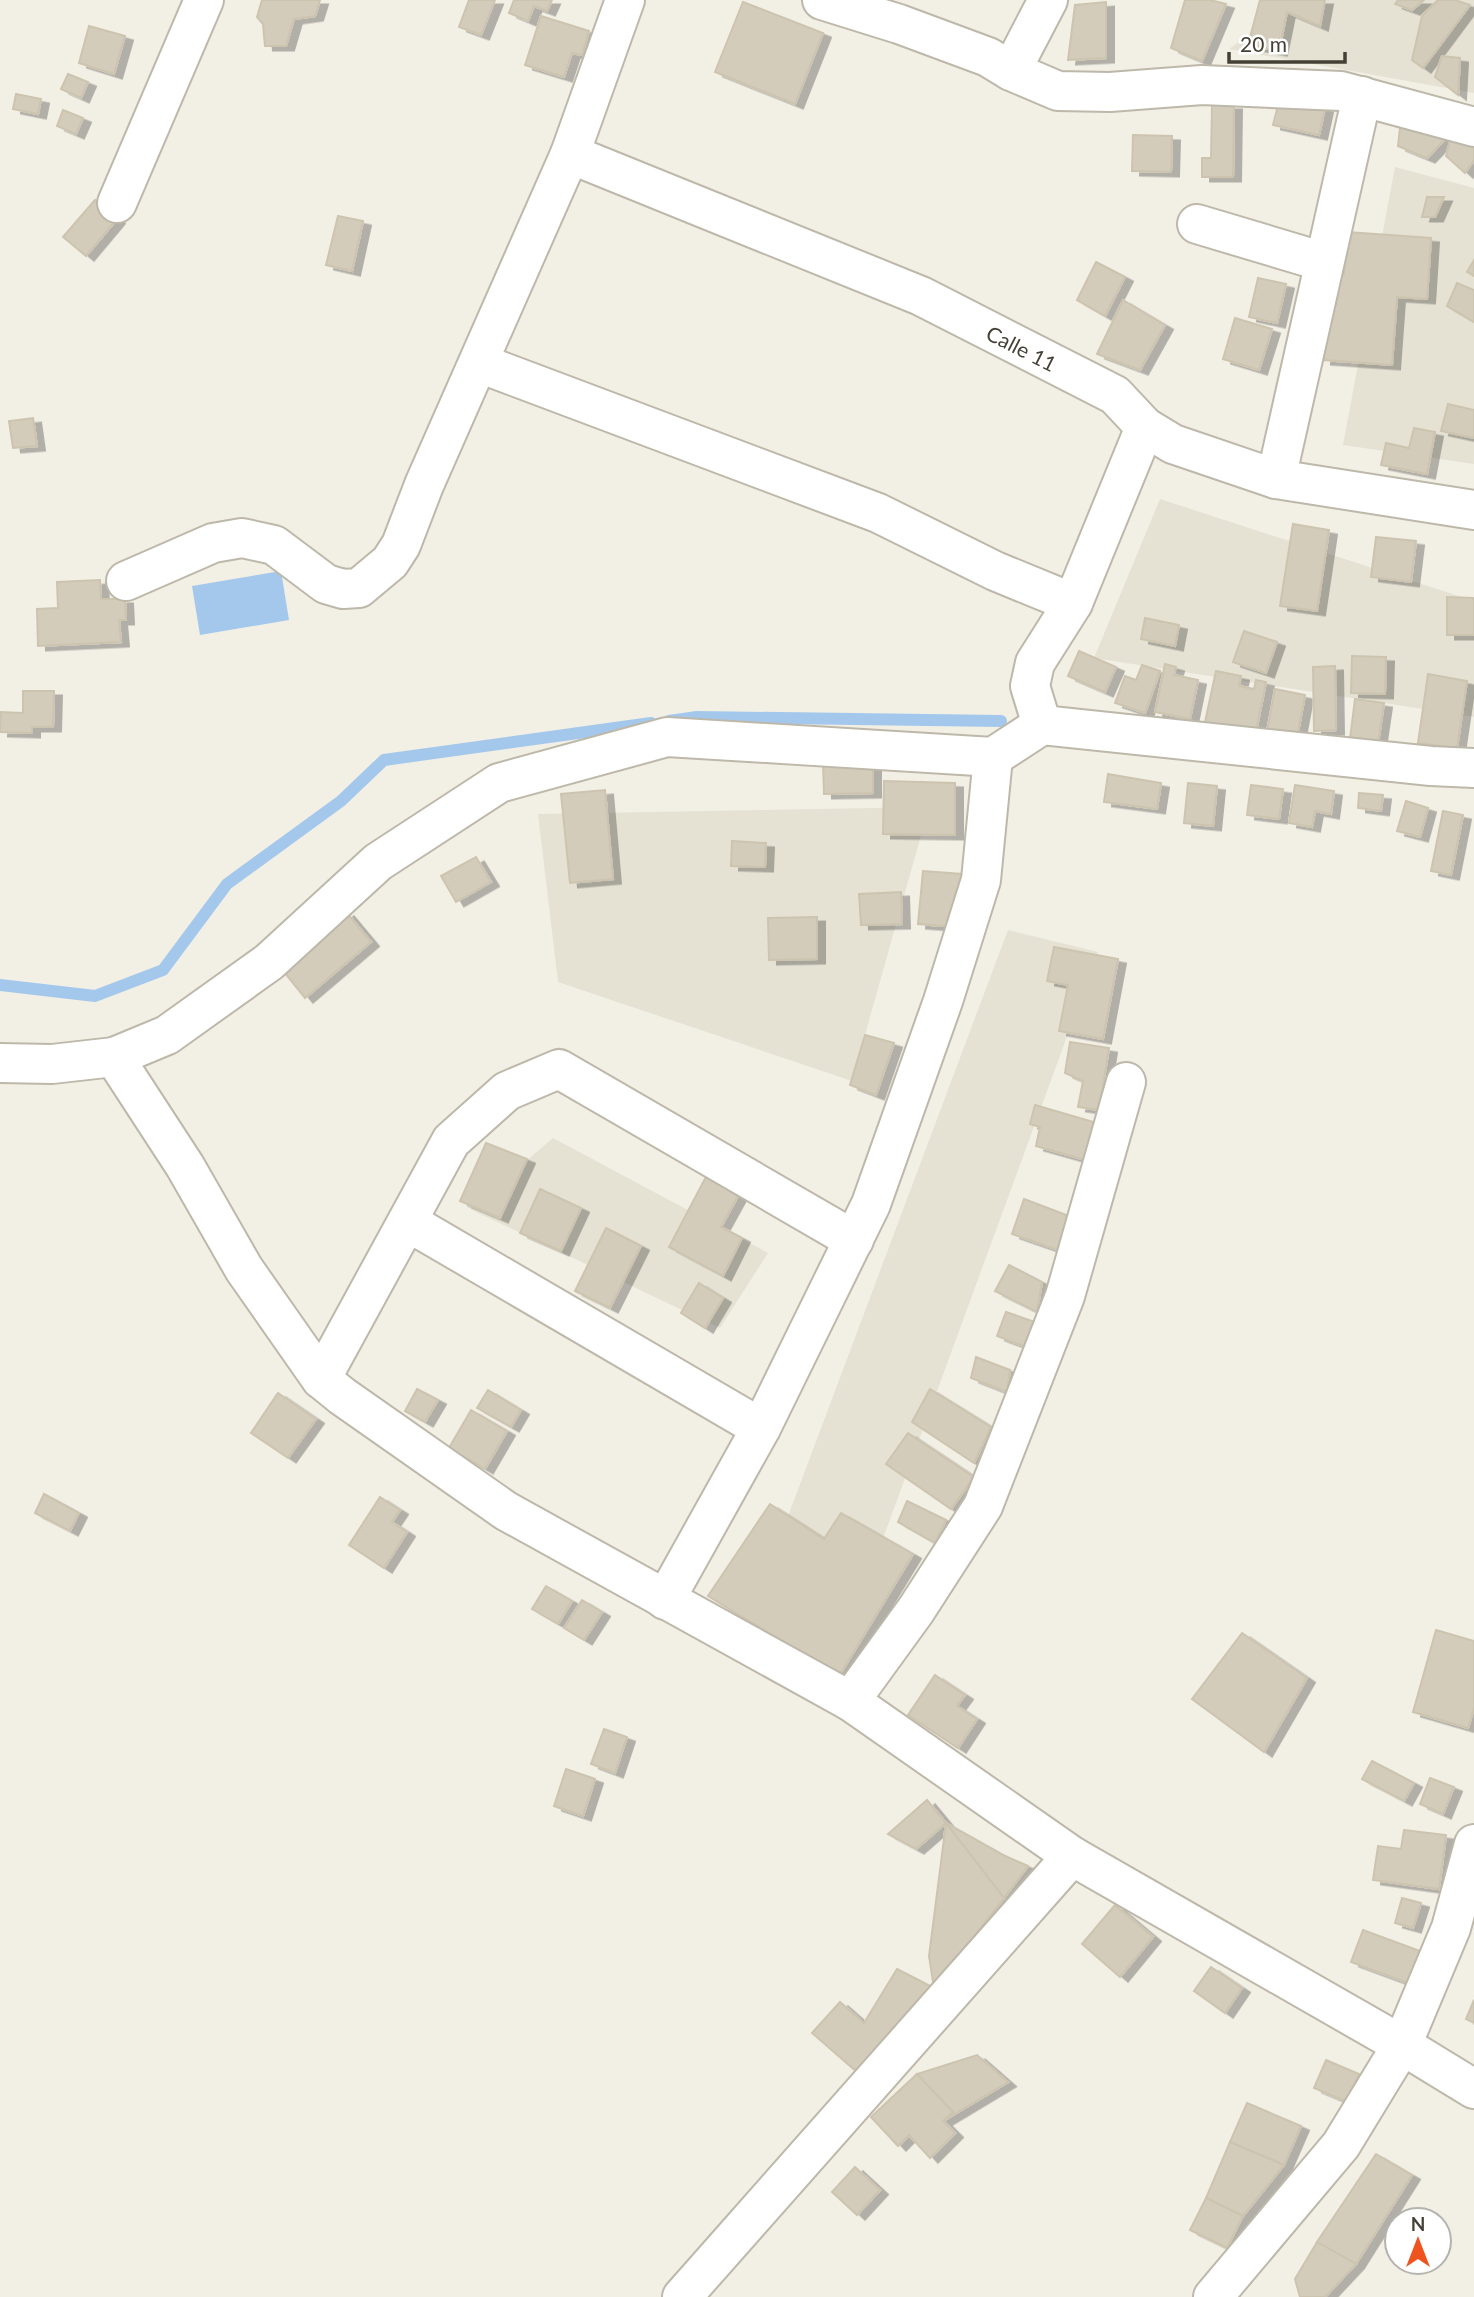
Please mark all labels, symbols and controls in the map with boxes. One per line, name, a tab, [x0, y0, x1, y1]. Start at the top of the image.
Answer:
scale bar	[1229, 21, 1344, 65]
text: 20 m	[1240, 31, 1287, 56]
street label: Calle 11	[983, 319, 1061, 376]
north arrow	[1383, 2206, 1453, 2276]
text: N	[1411, 2212, 1425, 2235]

